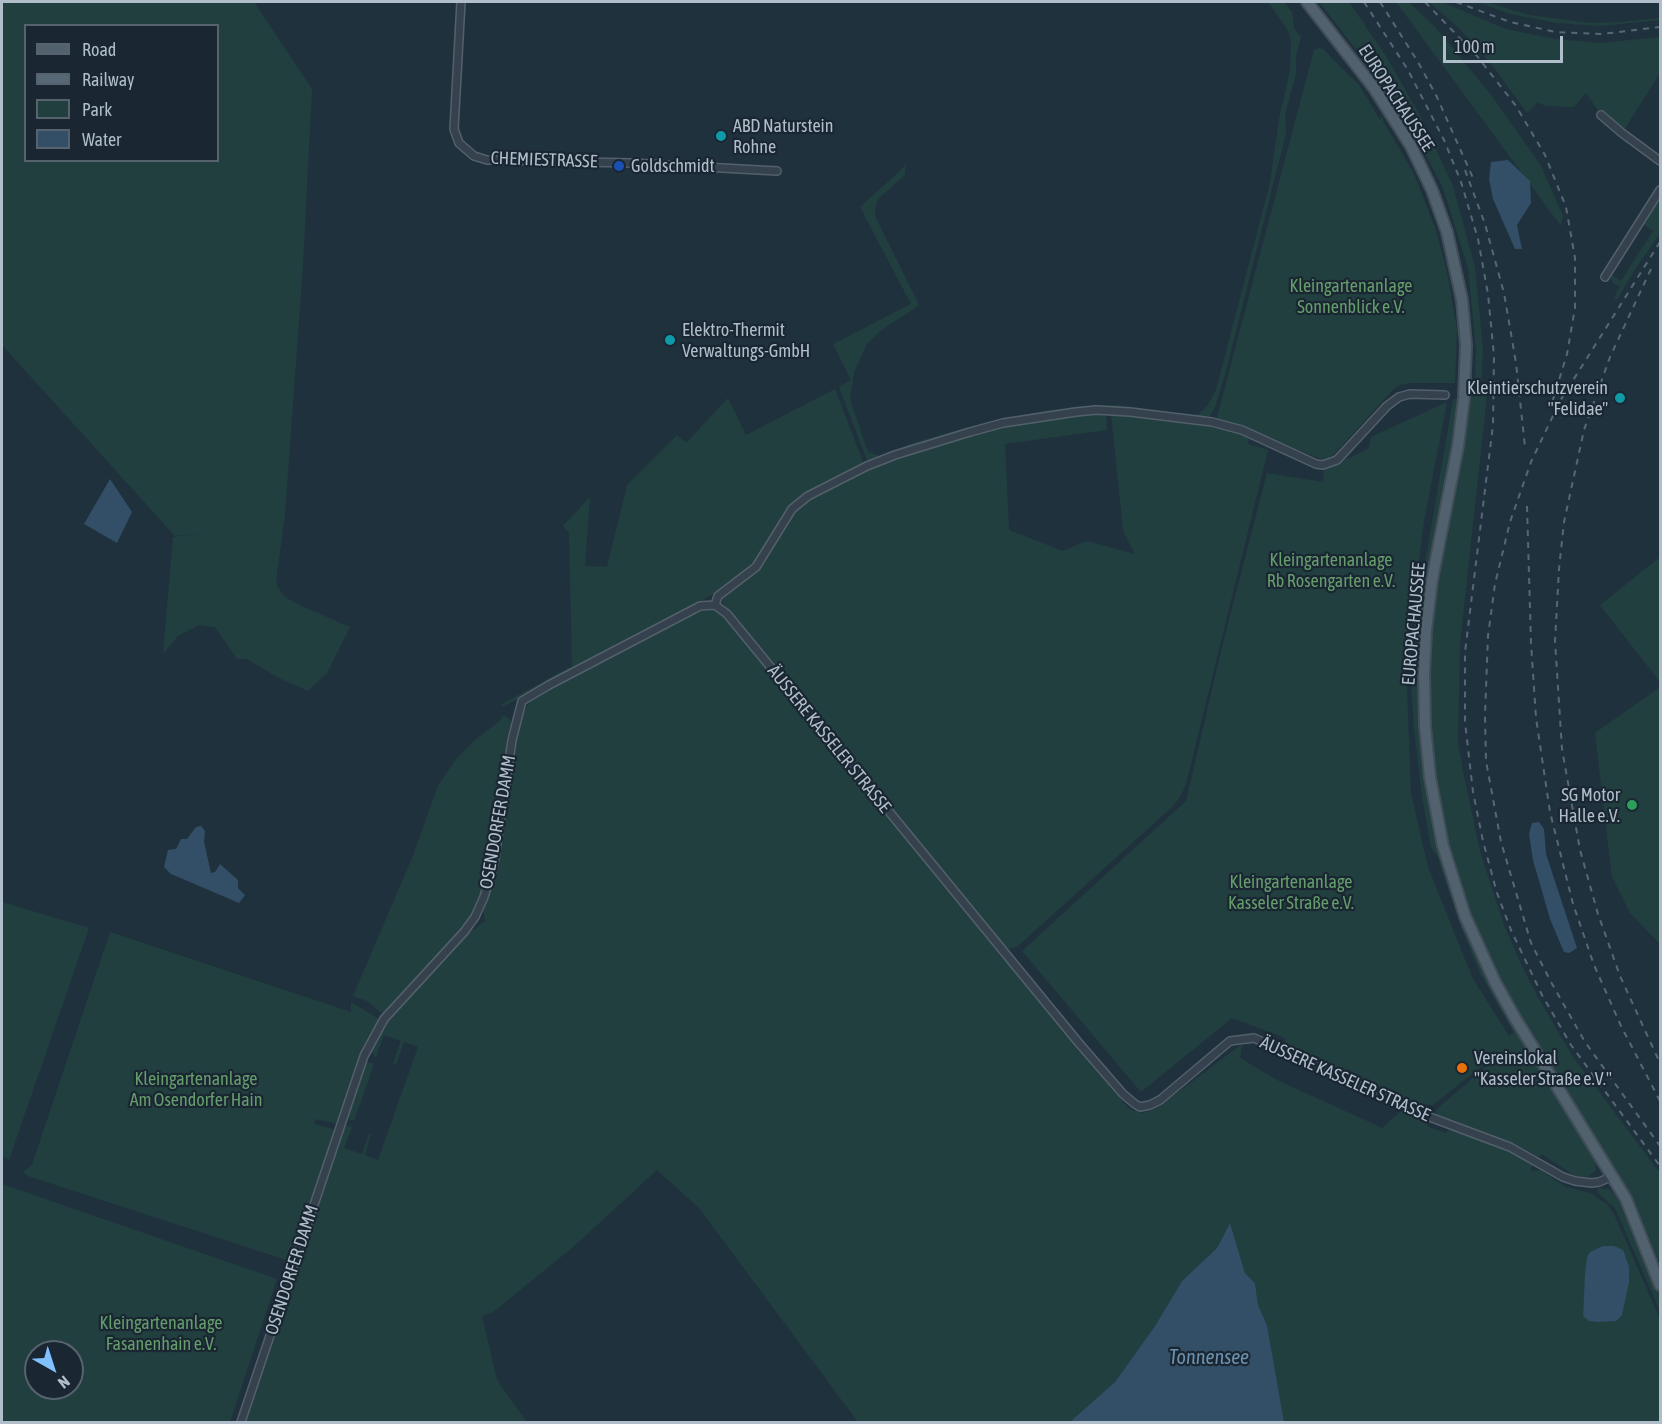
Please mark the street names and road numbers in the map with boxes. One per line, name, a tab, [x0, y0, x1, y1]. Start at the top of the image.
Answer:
street label: EUROPACHAUSSEE	[1353, 41, 1439, 155]
street label: CHEMIESTRASSE	[490, 147, 598, 173]
street label: EUROPACHAUSSEE	[1398, 562, 1430, 686]
street label: ÄUSSERE KASSELER STRASSE	[763, 661, 895, 817]
street label: OSENDORFER DAMM	[476, 753, 520, 891]
street label: ÄUSSERE KASSELER STRASSE	[1257, 1032, 1433, 1126]
street label: OSENDORFER DAMM	[261, 1202, 323, 1338]

